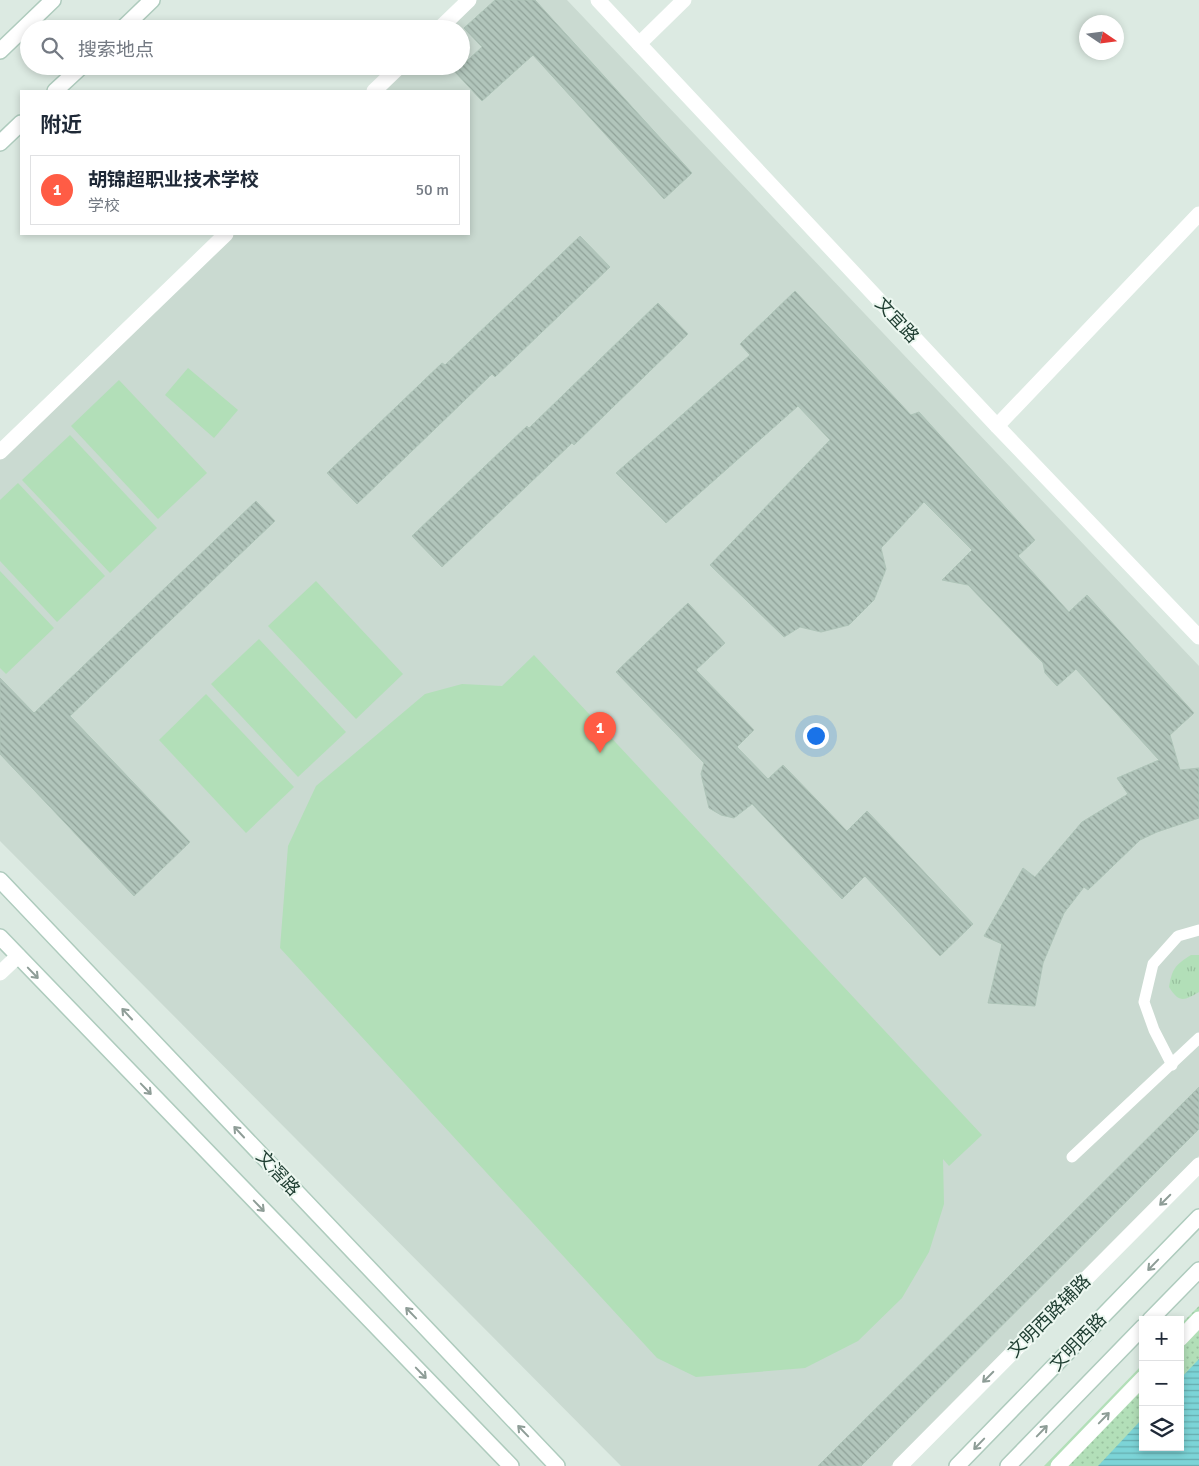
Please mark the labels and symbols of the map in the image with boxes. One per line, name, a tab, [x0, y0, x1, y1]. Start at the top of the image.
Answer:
north arrow	[1079, 15, 1124, 60]
street label: 文宜路	[871, 293, 923, 347]
pin: 1	[584, 712, 616, 753]
your location	[803, 723, 829, 749]
one-way arrow	[27, 966, 39, 979]
one-way arrow	[121, 1008, 133, 1020]
one-way arrow	[140, 1083, 152, 1096]
one-way arrow	[233, 1126, 245, 1138]
street label: 文滘路	[252, 1146, 304, 1200]
one-way arrow	[1158, 1194, 1171, 1206]
one-way arrow	[253, 1200, 265, 1212]
one-way arrow	[1147, 1258, 1159, 1271]
street label: 文明西路辅路	[1003, 1270, 1095, 1362]
one-way arrow	[405, 1307, 417, 1319]
street label: 文明西路	[1045, 1309, 1111, 1375]
one-way arrow	[415, 1367, 427, 1380]
one-way arrow	[982, 1371, 994, 1383]
one-way arrow	[1098, 1412, 1110, 1425]
one-way arrow	[517, 1424, 529, 1437]
one-way arrow	[1036, 1425, 1048, 1437]
one-way arrow	[973, 1438, 985, 1450]

